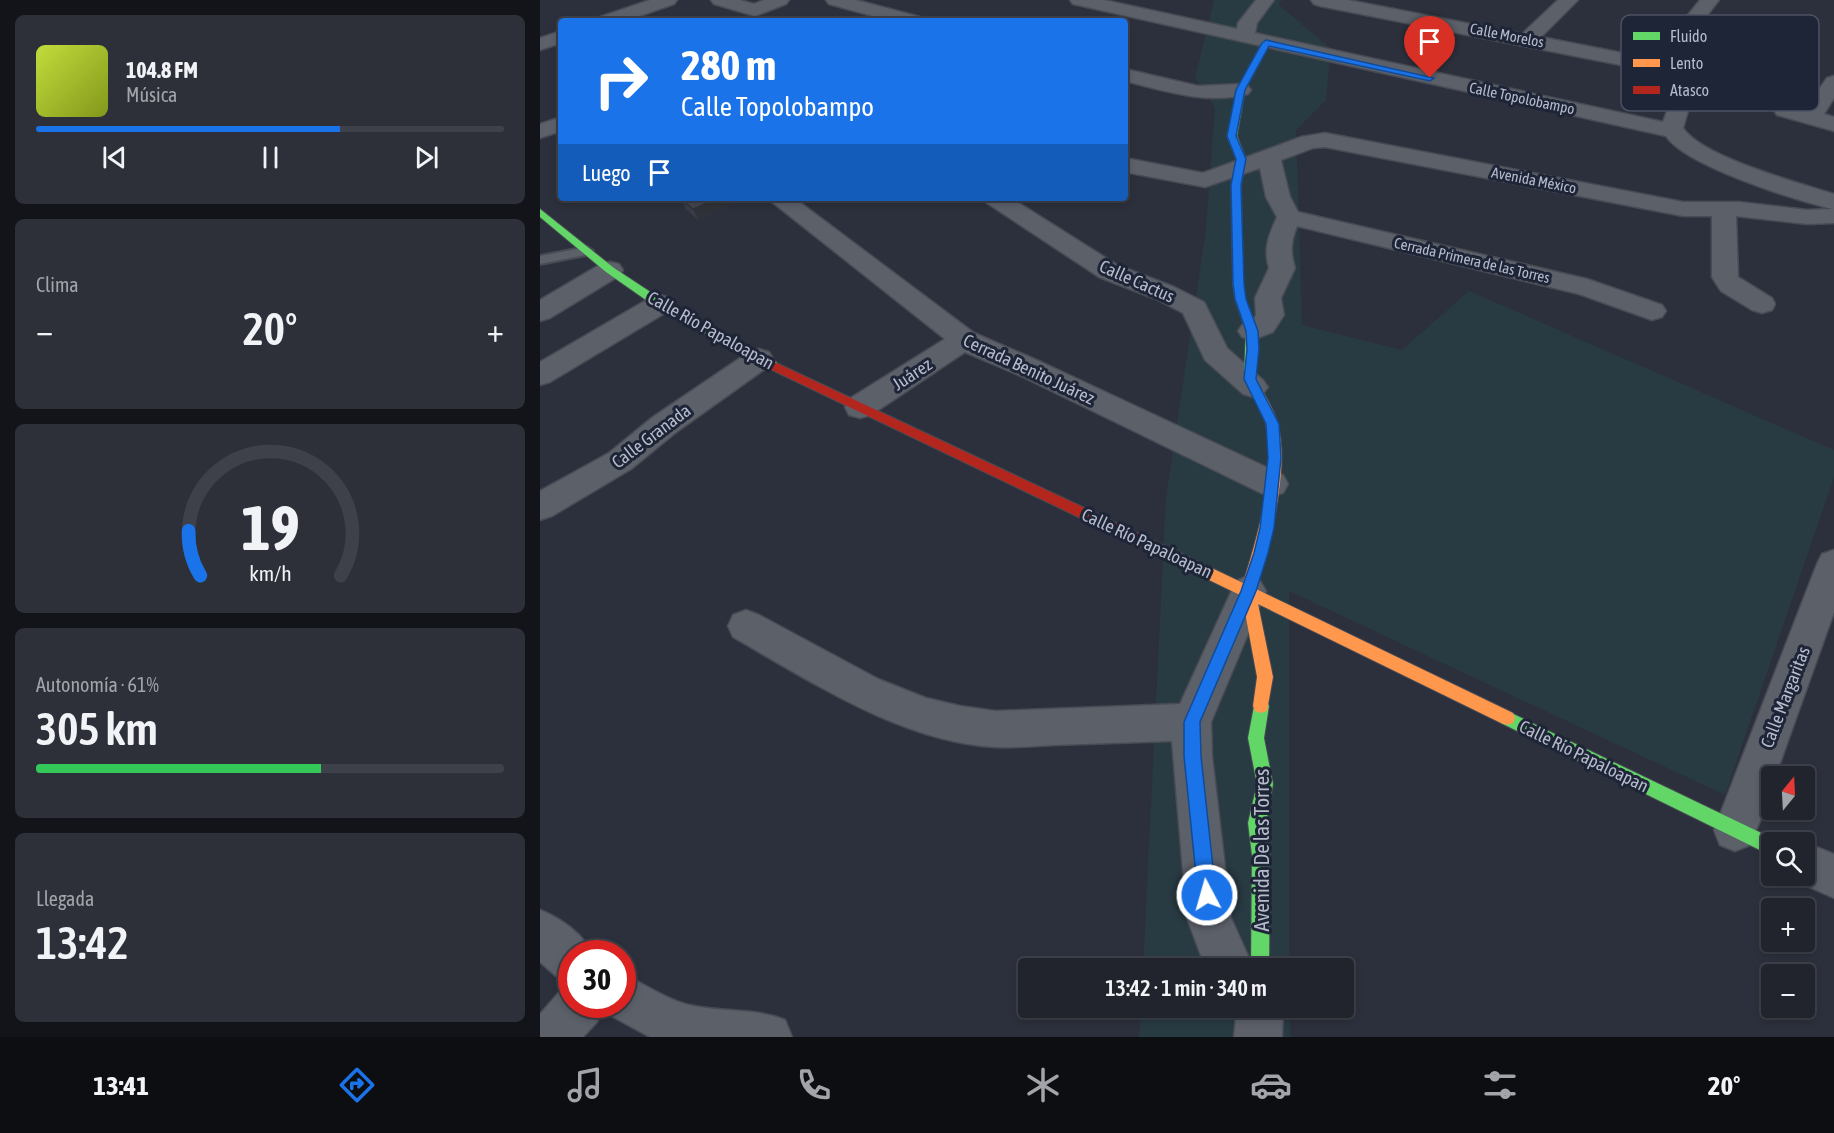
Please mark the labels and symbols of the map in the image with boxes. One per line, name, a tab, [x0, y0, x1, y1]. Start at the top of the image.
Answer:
legend	[1621, 15, 1819, 111]
pin	[1404, 16, 1455, 78]
street label: Calle Morelos	[1469, 20, 1545, 50]
text: Fluido	[1670, 27, 1707, 45]
text: Lento	[1670, 54, 1703, 72]
street label: Calle Topolobampo	[1468, 79, 1576, 117]
text: Atasco	[1670, 81, 1709, 99]
street label: Avenida México	[1490, 163, 1578, 197]
street label: Cerrada Primera de las Torres	[1393, 234, 1551, 286]
street label: Calle Cactus	[1096, 255, 1178, 307]
street label: Calle Río Papaloapan	[644, 287, 778, 373]
street label: Cerrada Benito Juárez	[960, 329, 1099, 409]
street label: Juárez	[888, 353, 936, 394]
street label: Calle Granada	[607, 400, 695, 472]
street label: Calle Río Papaloapan	[1079, 504, 1215, 582]
street label: Calle Margaritas	[1756, 643, 1814, 751]
street label: Calle Río Papaloapan	[1516, 716, 1652, 796]
north arrow	[1761, 766, 1815, 820]
street label: Avenida De las Torres	[1249, 769, 1273, 931]
position arrow	[1175, 863, 1239, 927]
speed limit sign: 30	[558, 940, 636, 1018]

